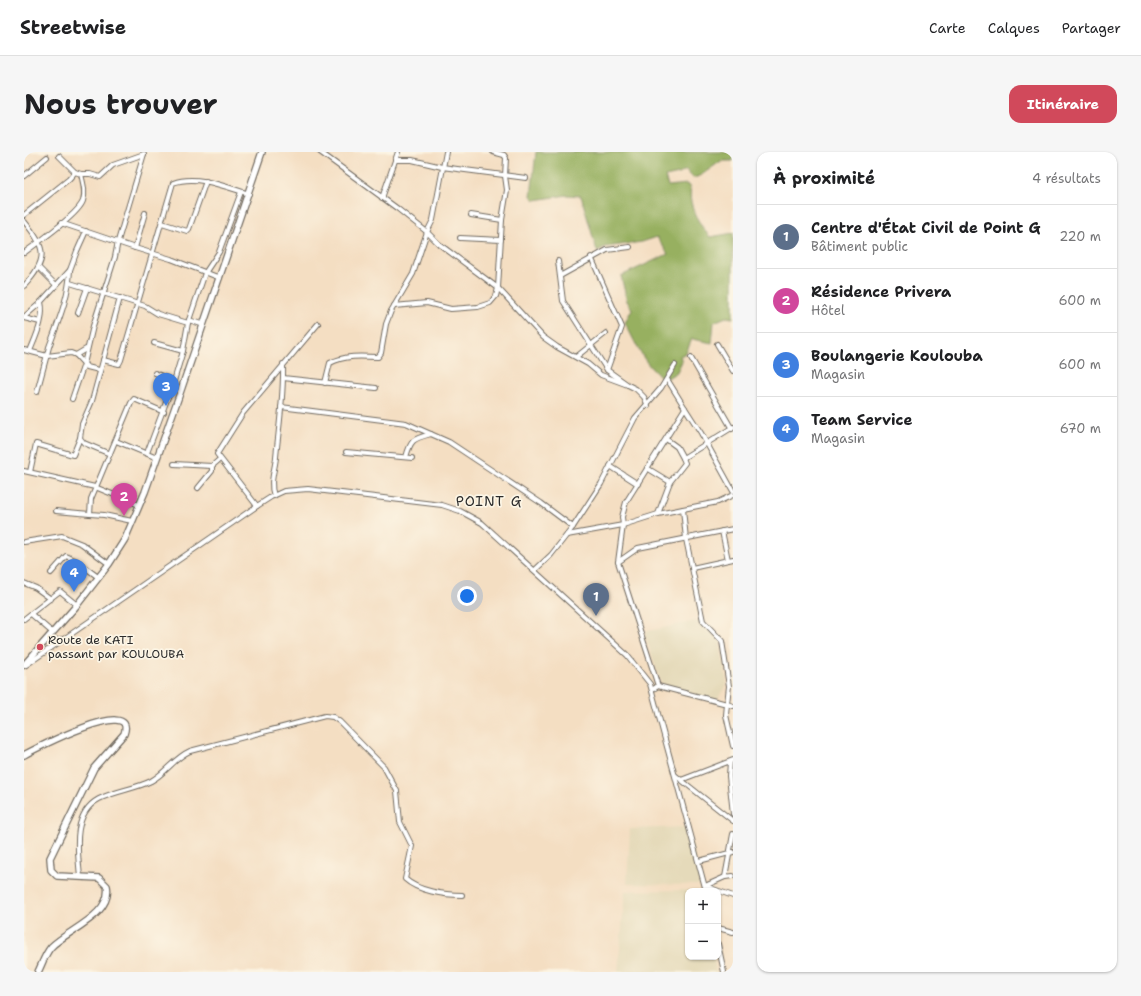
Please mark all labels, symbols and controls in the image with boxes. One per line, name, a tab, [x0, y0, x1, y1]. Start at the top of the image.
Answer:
text: Streetwise	[20, 15, 126, 40]
text: Carte	[929, 19, 966, 37]
text: Calques	[988, 19, 1040, 37]
text: Partager	[1062, 19, 1121, 37]
text: Nous trouver	[24, 85, 218, 123]
button: Itinéraire	[1009, 85, 1117, 123]
text: À proximité	[773, 167, 875, 189]
text: 4 résultats	[1032, 170, 1101, 187]
text: Centre d'État Civil de Point G	[811, 218, 1041, 238]
text: 1	[783, 228, 789, 245]
text: 220 m	[1059, 228, 1101, 245]
text: Bâtiment public	[811, 238, 908, 255]
text: Résidence Privera	[811, 282, 951, 302]
text: 2	[781, 292, 791, 309]
text: 600 m	[1058, 292, 1101, 309]
text: Hôtel	[811, 302, 845, 319]
text: Boulangerie Koulouba	[811, 346, 983, 366]
text: 3	[781, 356, 791, 373]
text: 600 m	[1058, 356, 1101, 373]
text: Magasin	[811, 366, 865, 383]
pin: 3	[153, 373, 179, 406]
text: Team Service	[811, 410, 913, 430]
text: 4	[781, 420, 791, 437]
text: 670 m	[1060, 420, 1101, 437]
text: Magasin	[811, 430, 865, 447]
pin: 2	[111, 483, 137, 516]
district label: POINT G	[456, 492, 522, 510]
pin: 4	[61, 559, 87, 592]
pin: 1	[583, 583, 609, 616]
your location	[457, 586, 477, 606]
place label: Route de KATI passant par KOULOUBA	[48, 632, 184, 662]
marker: Route de KATI passant par KOULOUBA	[35, 642, 45, 652]
map controls	[685, 888, 721, 960]
button: +	[685, 888, 721, 924]
button: −	[685, 924, 721, 960]

